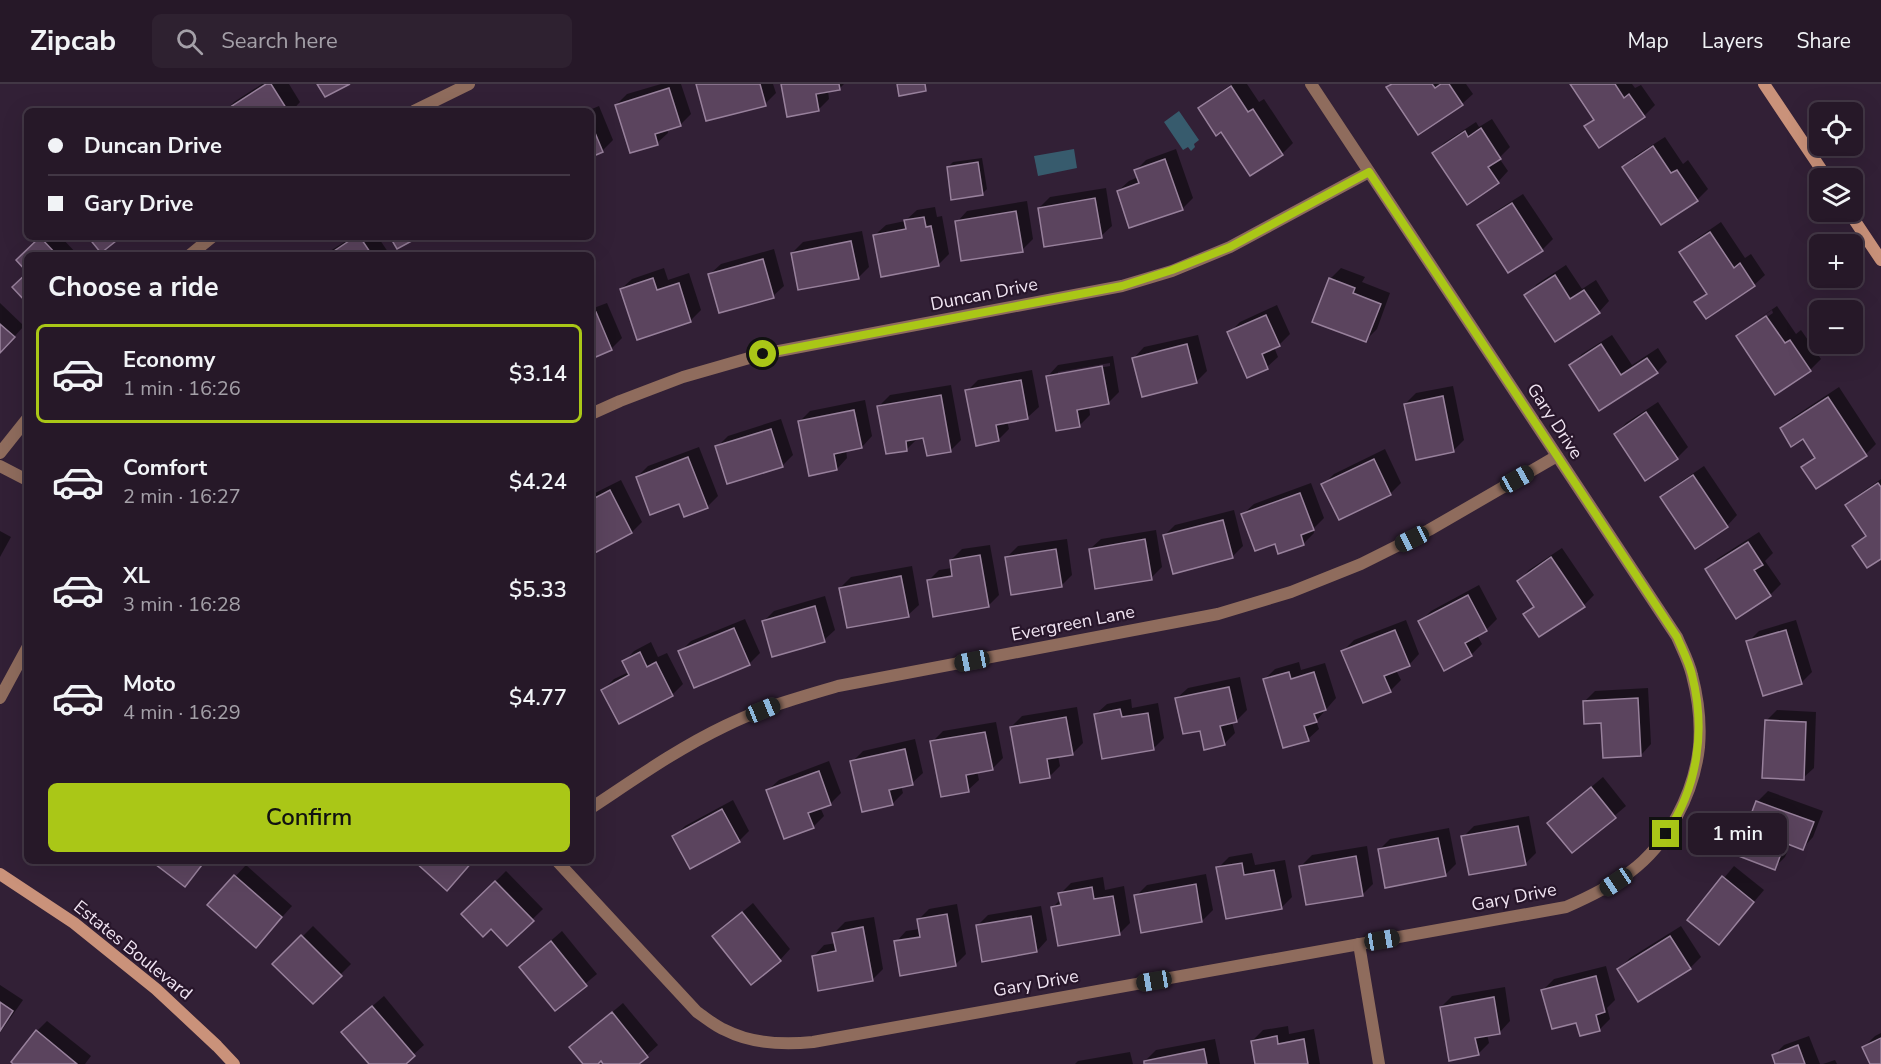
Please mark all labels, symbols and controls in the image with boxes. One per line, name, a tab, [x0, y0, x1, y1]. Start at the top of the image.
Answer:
search box	[152, 14, 572, 68]
text: Zipcab	[30, 22, 116, 60]
icon: search	[173, 25, 206, 58]
text: Search here	[221, 26, 338, 56]
text: Map	[1627, 27, 1669, 55]
text: Layers	[1702, 27, 1763, 55]
text: Share	[1796, 27, 1851, 55]
map controls	[1809, 102, 1863, 354]
button: locate	[1809, 102, 1863, 156]
text: Duncan Drive	[84, 131, 222, 161]
button: layers	[1809, 168, 1863, 222]
text: Gary Drive	[84, 189, 193, 219]
button: +	[1809, 234, 1863, 288]
text: Choose a ride	[48, 269, 219, 306]
street label: Duncan Drive	[928, 272, 1040, 316]
button: −	[1809, 300, 1863, 354]
route start	[749, 340, 776, 367]
text: Economy	[123, 345, 215, 375]
icon: car	[51, 347, 105, 401]
text: $3.14	[509, 359, 567, 389]
text: 1 min · 16:26	[123, 375, 241, 402]
street label: Gary Drive	[1521, 378, 1589, 464]
text: Comfort	[123, 453, 207, 483]
icon: car	[51, 455, 105, 509]
car	[1497, 462, 1537, 496]
text: $4.24	[509, 467, 567, 497]
text: 2 min · 16:27	[123, 483, 241, 510]
car	[1392, 523, 1432, 555]
text: XL	[123, 561, 150, 591]
icon: car	[51, 563, 105, 617]
text: $5.33	[509, 575, 567, 605]
text: 3 min · 16:28	[123, 591, 241, 618]
street label: Evergreen Lane	[1009, 599, 1137, 647]
car	[953, 649, 991, 673]
text: Moto	[123, 669, 176, 699]
icon: car	[51, 671, 105, 725]
text: $4.77	[509, 683, 567, 713]
car	[743, 695, 783, 725]
text: 4 min · 16:29	[123, 699, 241, 726]
button: Confirm	[48, 783, 570, 852]
callout: 1 min	[1687, 813, 1786, 855]
route end	[1652, 820, 1679, 847]
text: 1 min	[1712, 820, 1763, 847]
car	[1596, 864, 1636, 900]
street label: Gary Drive	[1469, 877, 1559, 917]
street label: Estates Boulevard	[69, 895, 197, 1005]
car	[1363, 928, 1401, 952]
street label: Gary Drive	[991, 964, 1081, 1002]
car	[1135, 969, 1173, 993]

